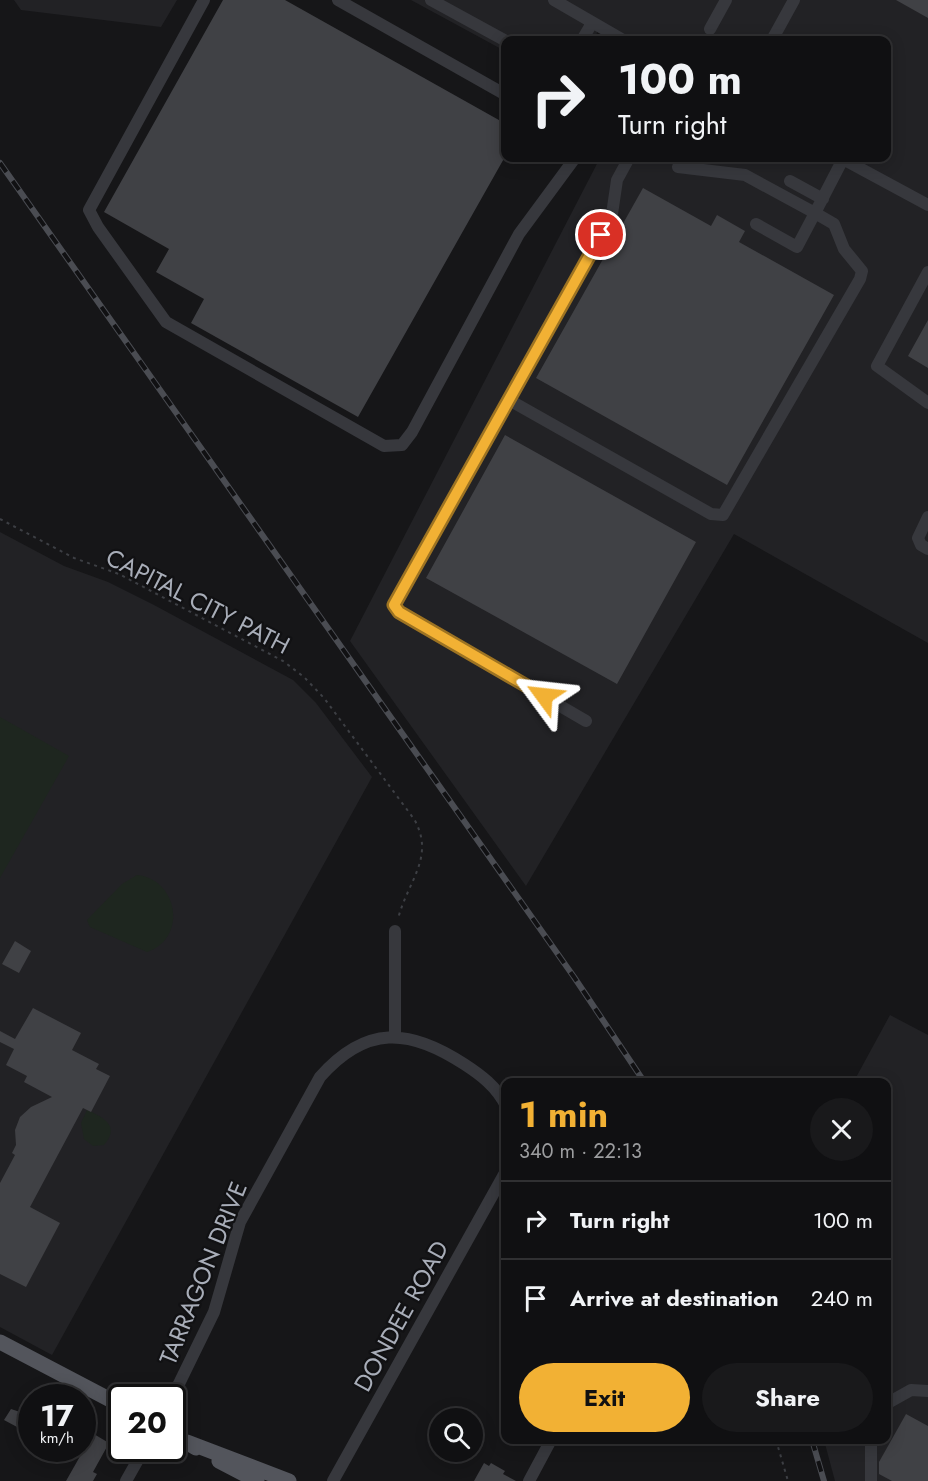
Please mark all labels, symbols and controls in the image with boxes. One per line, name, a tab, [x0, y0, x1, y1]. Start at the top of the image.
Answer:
text: 100 m	[618, 49, 742, 110]
icon: right	[519, 60, 597, 138]
text: Turn right	[618, 105, 726, 144]
pin	[575, 209, 626, 260]
icon: arrive	[584, 218, 617, 251]
street label: CAPITAL CITY PATH	[100, 539, 296, 663]
position arrow	[512, 664, 576, 728]
text: 1 min	[519, 1088, 608, 1140]
button: close	[810, 1098, 873, 1161]
text: 340 m · 22:13	[519, 1137, 642, 1166]
street label: TARRAGON DRIVE	[150, 1176, 256, 1370]
icon: right	[519, 1204, 552, 1237]
text: Turn right	[570, 1204, 670, 1236]
text: 100 m	[813, 1204, 873, 1236]
street label: DONDEE ROAD	[345, 1234, 457, 1398]
icon: arrive	[519, 1282, 552, 1315]
text: Arrive at destination	[570, 1282, 779, 1314]
text: 240 m	[811, 1282, 873, 1314]
button: Exit	[519, 1363, 690, 1432]
button: Share	[702, 1363, 873, 1432]
speed limit sign: 20	[108, 1384, 186, 1462]
text: 17	[40, 1394, 74, 1437]
map controls	[429, 1408, 483, 1462]
button: search	[429, 1408, 483, 1462]
text: km/h	[40, 1427, 74, 1449]

